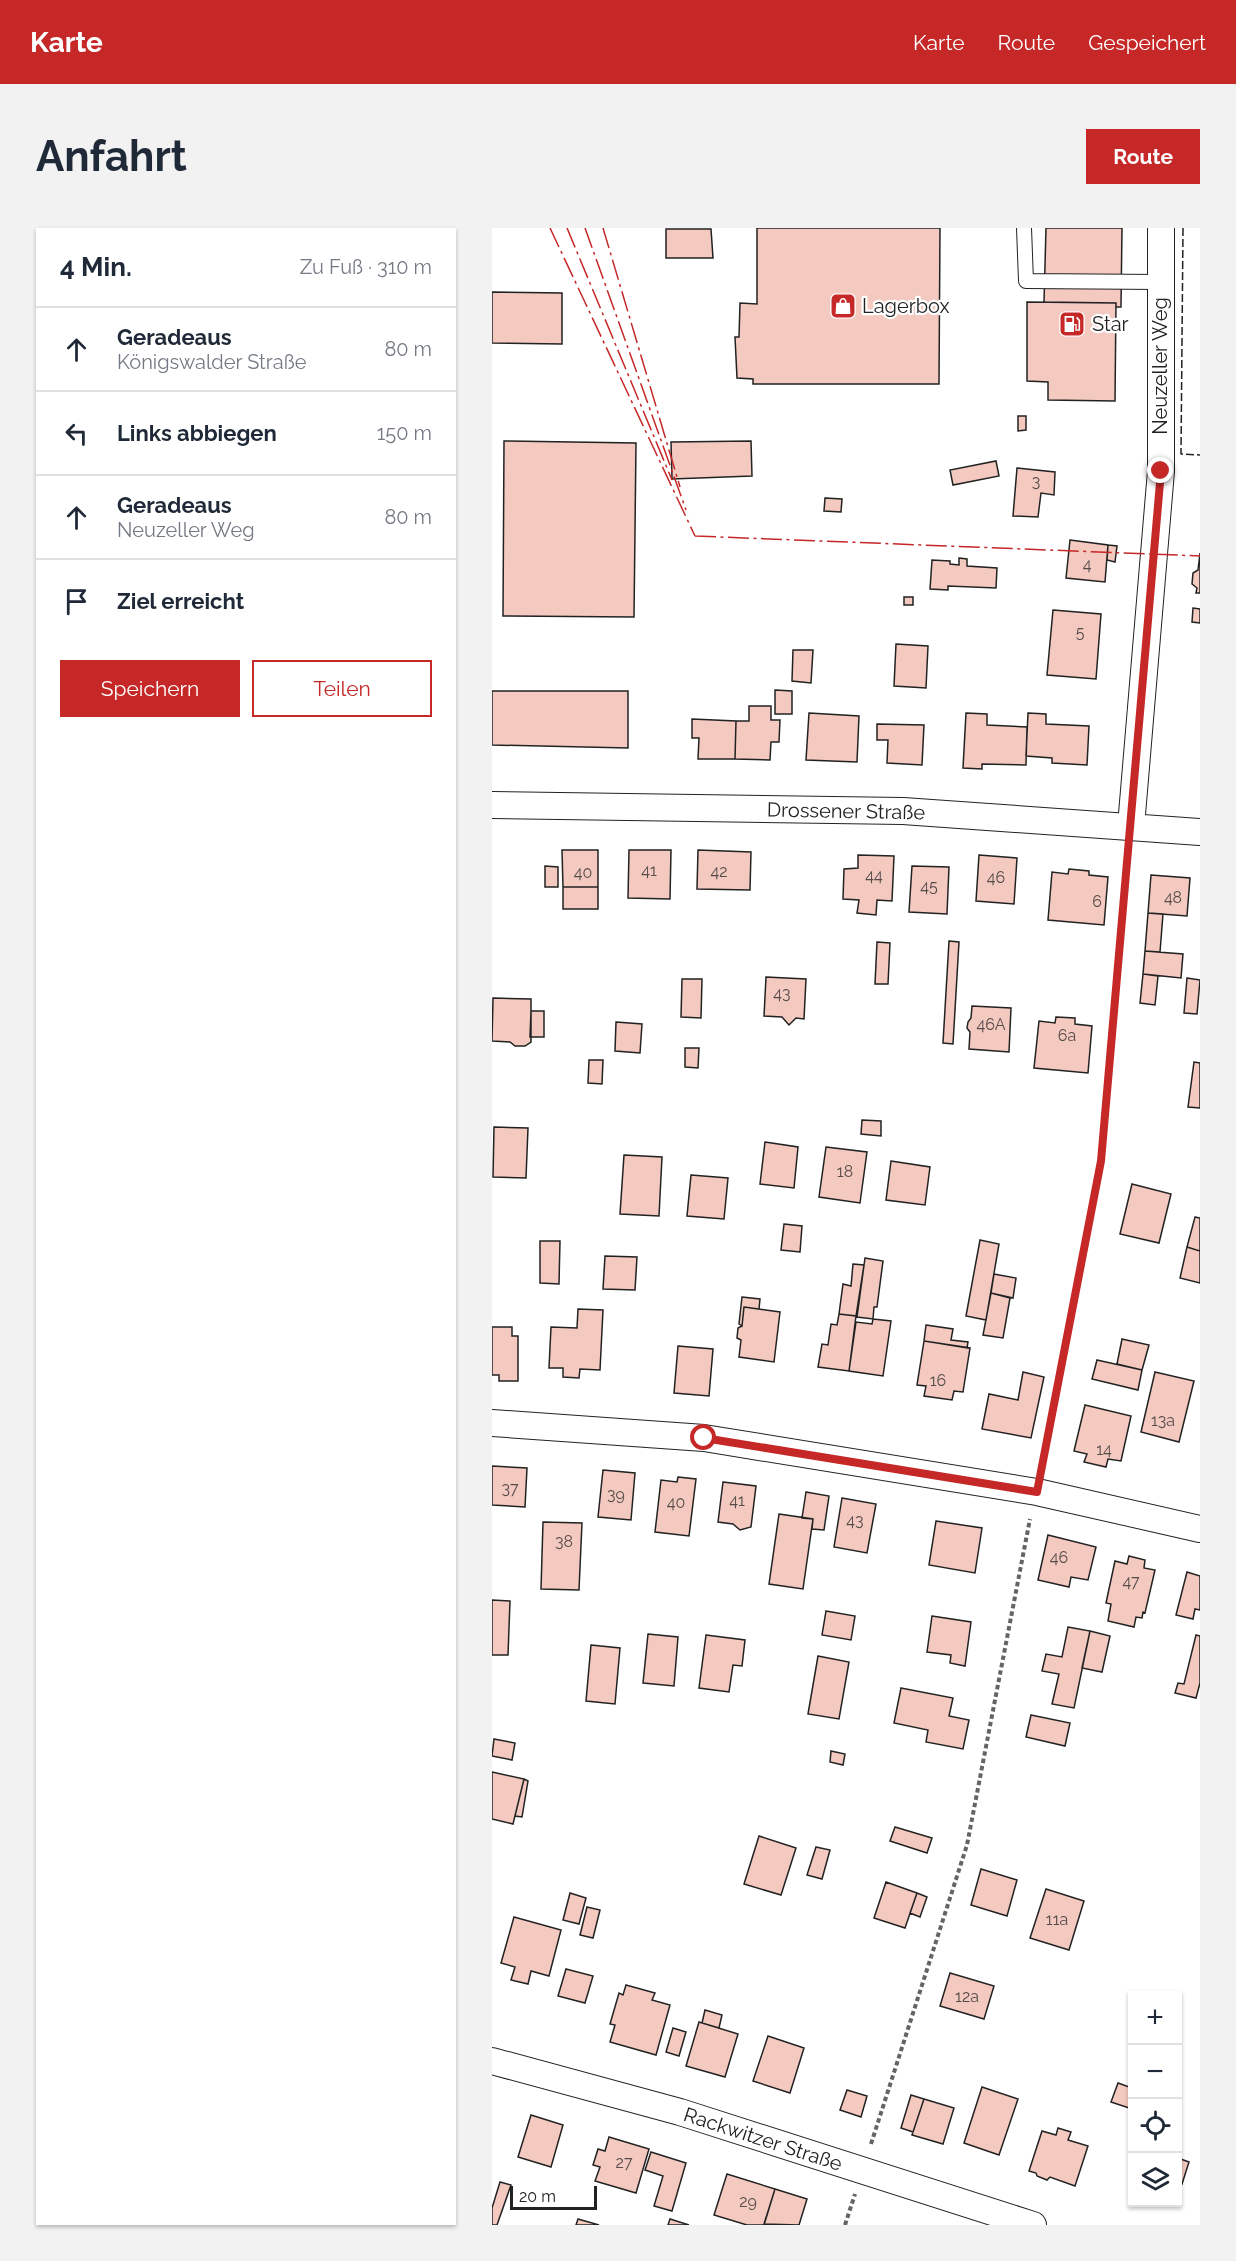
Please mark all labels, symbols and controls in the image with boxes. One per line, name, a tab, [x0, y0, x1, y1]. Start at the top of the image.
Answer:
text: Karte	[30, 26, 103, 59]
text: Karte	[913, 30, 965, 55]
text: Route	[998, 30, 1055, 55]
text: Gespeichert	[1088, 30, 1206, 55]
button: Route	[1086, 129, 1200, 184]
text: Anfahrt	[36, 132, 187, 181]
text: 4 Min.	[60, 252, 132, 282]
text: Zu Fuß · 310 m	[300, 255, 432, 279]
shop icon: Lagerbox	[828, 291, 858, 321]
place label: Lagerbox	[862, 294, 950, 318]
street label: Neuzeller Weg	[1148, 297, 1172, 435]
fuel station icon: Star	[1057, 309, 1087, 339]
place label: Star	[1092, 312, 1129, 336]
text: Geradeaus	[117, 324, 232, 350]
icon: ahead	[60, 333, 93, 366]
text: 80 m	[384, 337, 432, 361]
text: Königswalder Straße	[117, 350, 306, 374]
icon: left	[60, 417, 93, 450]
text: Links abbiegen	[117, 420, 277, 446]
text: 150 m	[377, 421, 432, 445]
route end	[1147, 457, 1173, 483]
house number: 3	[1032, 472, 1040, 491]
text: Geradeaus	[117, 492, 232, 518]
icon: ahead	[60, 501, 93, 534]
text: 80 m	[384, 505, 432, 529]
text: Neuzeller Weg	[117, 518, 255, 542]
house number: 4	[1083, 555, 1092, 574]
icon: arrive	[60, 585, 93, 618]
text: Ziel erreicht	[117, 588, 244, 614]
house number: 5	[1076, 623, 1085, 642]
button: Speichern	[60, 660, 240, 717]
button: Teilen	[252, 660, 432, 717]
street label: Drossener Straße	[767, 798, 926, 824]
house number: 41	[641, 861, 657, 880]
house number: 42	[710, 862, 728, 881]
house number: 40	[574, 863, 592, 882]
house number: 44	[865, 866, 883, 885]
house number: 46	[987, 868, 1005, 887]
house number: 45	[920, 877, 938, 896]
house number: 48	[1164, 888, 1182, 907]
house number: 6	[1092, 892, 1102, 911]
house number: 43	[773, 984, 791, 1003]
house number: 46A	[977, 1015, 1006, 1034]
house number: 6a	[1058, 1026, 1076, 1045]
house number: 18	[837, 1162, 853, 1181]
house number: 16	[930, 1371, 946, 1390]
house number: 13a	[1151, 1411, 1175, 1430]
route start	[690, 1424, 716, 1450]
house number: 14	[1096, 1440, 1112, 1459]
house number: 37	[501, 1479, 519, 1498]
house number: 39	[607, 1485, 625, 1504]
house number: 41	[729, 1491, 745, 1510]
house number: 40	[667, 1493, 685, 1512]
house number: 43	[846, 1511, 864, 1530]
house number: 38	[555, 1532, 573, 1551]
house number: 46	[1050, 1548, 1068, 1567]
house number: 47	[1122, 1572, 1140, 1591]
house number: 11a	[1046, 1910, 1068, 1929]
house number: 12a	[955, 1987, 979, 2006]
map controls	[1128, 1991, 1182, 2207]
button: +	[1128, 1991, 1182, 2045]
button: −	[1128, 2045, 1182, 2099]
button: locate	[1128, 2099, 1182, 2153]
street label: Rackwitzer Straße	[681, 2102, 845, 2176]
house number: 27	[616, 2153, 633, 2172]
button: layers	[1128, 2153, 1182, 2207]
scale bar	[510, 2183, 597, 2210]
text: 20 m	[519, 2187, 556, 2206]
house number: 29	[739, 2192, 757, 2211]

